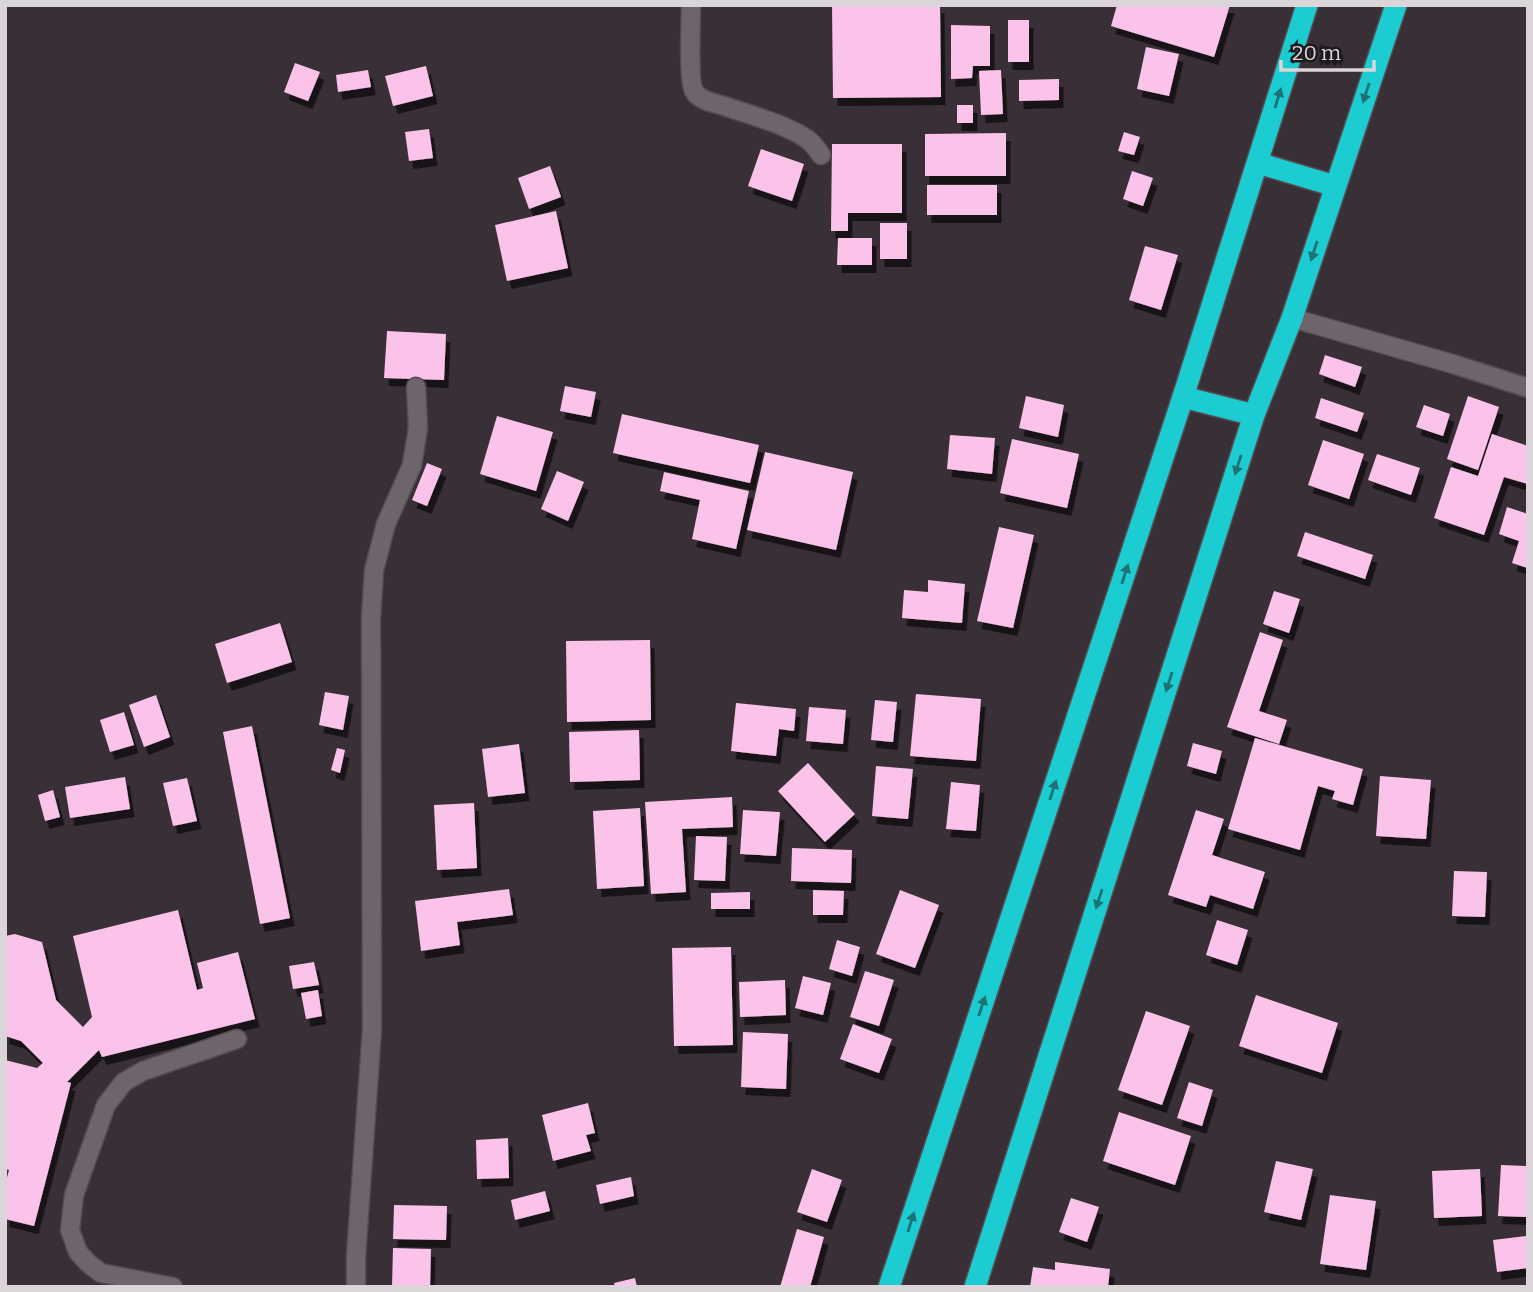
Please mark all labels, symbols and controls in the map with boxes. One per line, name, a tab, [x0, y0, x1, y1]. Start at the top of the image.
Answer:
scale bar	[1281, 28, 1374, 72]
text: 20 m	[1292, 40, 1341, 66]
one-way arrow	[1360, 83, 1371, 104]
one-way arrow	[1273, 88, 1284, 109]
one-way arrow	[1308, 241, 1319, 262]
one-way arrow	[1232, 455, 1243, 476]
one-way arrow	[1120, 563, 1131, 584]
one-way arrow	[1163, 672, 1174, 693]
one-way arrow	[1049, 779, 1059, 800]
one-way arrow	[1094, 888, 1104, 909]
one-way arrow	[977, 995, 988, 1016]
one-way arrow	[906, 1211, 917, 1232]

